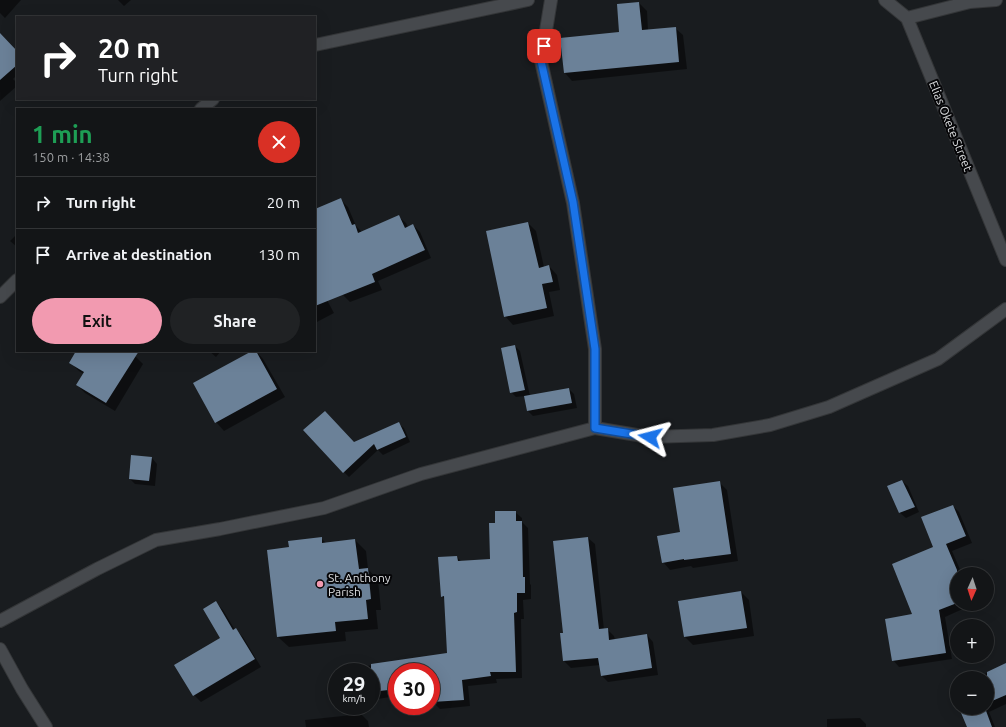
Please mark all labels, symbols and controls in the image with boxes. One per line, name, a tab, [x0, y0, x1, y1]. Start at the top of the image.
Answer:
pin	[527, 29, 561, 63]
icon: right	[32, 32, 84, 84]
text: 20 m	[98, 32, 160, 63]
icon: arrive	[533, 35, 555, 57]
text: Turn right	[98, 65, 178, 85]
street label: Elias Okete Street	[927, 79, 975, 173]
text: 1 min	[32, 121, 93, 148]
button: close	[258, 121, 300, 163]
text: 150 m · 14:38	[32, 150, 110, 164]
icon: right	[32, 192, 54, 214]
text: Turn right	[66, 194, 136, 211]
text: 20 m	[267, 194, 300, 211]
icon: arrive	[32, 244, 54, 266]
text: Arrive at destination	[66, 246, 212, 263]
text: 130 m	[258, 246, 300, 263]
button: Exit	[32, 298, 162, 344]
button: Share	[170, 298, 300, 344]
position arrow	[629, 416, 671, 458]
north arrow	[950, 567, 994, 611]
map controls	[950, 567, 994, 715]
place label: St. Anthony Parish	[328, 571, 391, 598]
marker: St. Anthony Parish	[315, 579, 325, 589]
button: +	[950, 619, 994, 663]
speed limit sign: 30	[388, 663, 440, 715]
button: −	[950, 671, 994, 715]
text: 29	[343, 672, 365, 695]
text: km/h	[342, 693, 366, 704]

